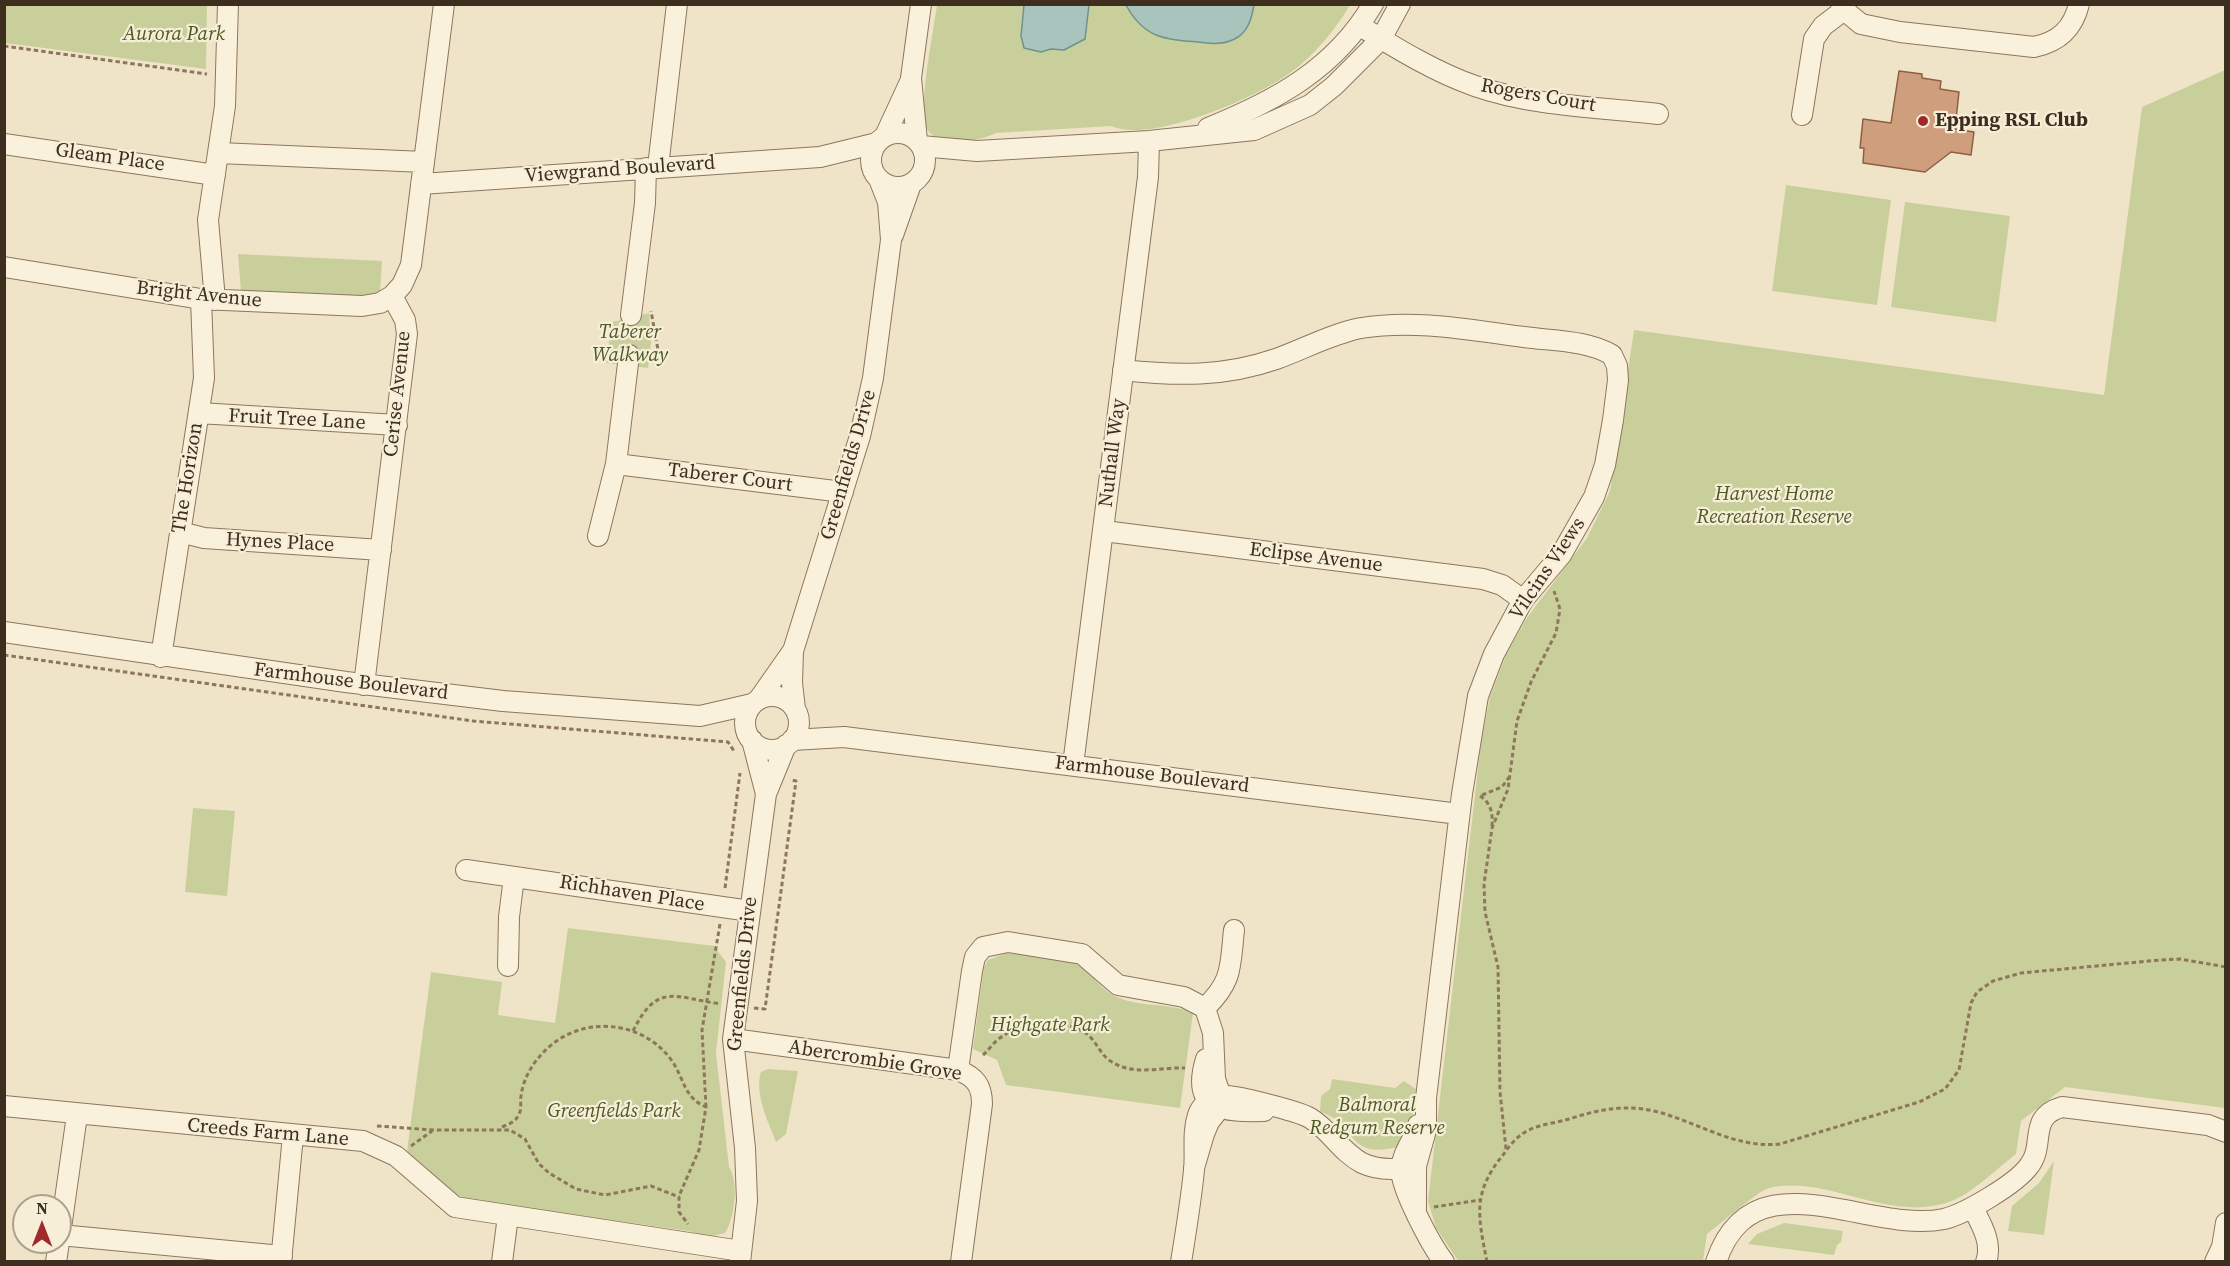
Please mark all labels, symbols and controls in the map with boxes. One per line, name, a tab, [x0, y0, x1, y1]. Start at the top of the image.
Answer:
park label: Aurora Park	[123, 23, 225, 47]
street label: Rogers Court	[1479, 74, 1597, 118]
place label: Epping RSL Club	[1935, 109, 2088, 133]
marker: Epping RSL Club	[1916, 114, 1930, 128]
street label: Gleam Place	[54, 138, 166, 178]
street label: Viewgrand Boulevard	[524, 151, 716, 189]
street label: Bright Avenue	[135, 276, 263, 314]
park label: Taberer Walkway	[592, 321, 668, 368]
street label: Cerise Avenue	[379, 330, 417, 458]
street label: Greenfields Drive	[816, 387, 882, 543]
street label: Nuthall Way	[1094, 397, 1132, 509]
street label: Fruit Tree Lane	[228, 404, 366, 436]
street label: The Horizon	[167, 421, 209, 535]
street label: Taberer Court	[666, 458, 794, 498]
park label: Harvest Home Recreation Reserve	[1696, 483, 1852, 530]
street label: Vilcins Views	[1505, 513, 1591, 625]
street label: Hynes Place	[225, 528, 335, 558]
street label: Eclipse Avenue	[1248, 538, 1384, 578]
street label: Farmhouse Boulevard	[252, 658, 450, 706]
street label: Farmhouse Boulevard	[1053, 751, 1251, 799]
street label: Richhaven Place	[558, 871, 706, 917]
street label: Greenfields Drive	[723, 895, 763, 1053]
park label: Highgate Park	[991, 1014, 1109, 1038]
street label: Abercrombie Grove	[786, 1035, 964, 1087]
park label: Balmoral Redgum Reserve	[1309, 1094, 1445, 1141]
park label: Greenfields Park	[547, 1100, 681, 1124]
street label: Creeds Farm Lane	[186, 1114, 350, 1152]
north arrow	[12, 1194, 72, 1254]
text: N	[36, 1197, 48, 1219]

